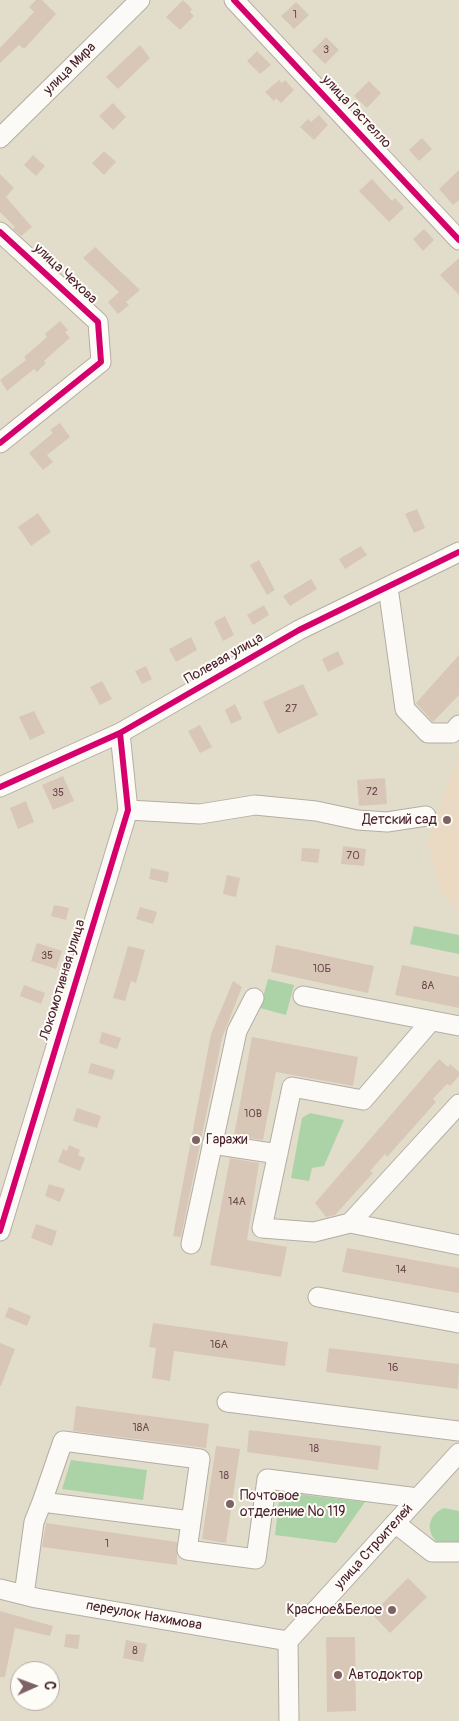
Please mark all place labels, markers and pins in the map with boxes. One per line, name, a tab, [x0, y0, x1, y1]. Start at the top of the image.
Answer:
place label: Детский сад	[362, 812, 437, 828]
marker: Детский сад	[441, 814, 453, 826]
place label: Гаражи	[206, 1132, 248, 1148]
marker: Гаражи	[190, 1134, 202, 1146]
place label: Почтовое отделение № 119	[240, 1488, 345, 1520]
marker: Почтовое отделение № 119	[224, 1498, 236, 1510]
place label: Красное&Белое	[286, 1602, 382, 1618]
marker: Красное&Белое	[386, 1604, 398, 1616]
place label: Автодоктор	[348, 1667, 423, 1683]
marker: Автодоктор	[332, 1669, 344, 1681]

